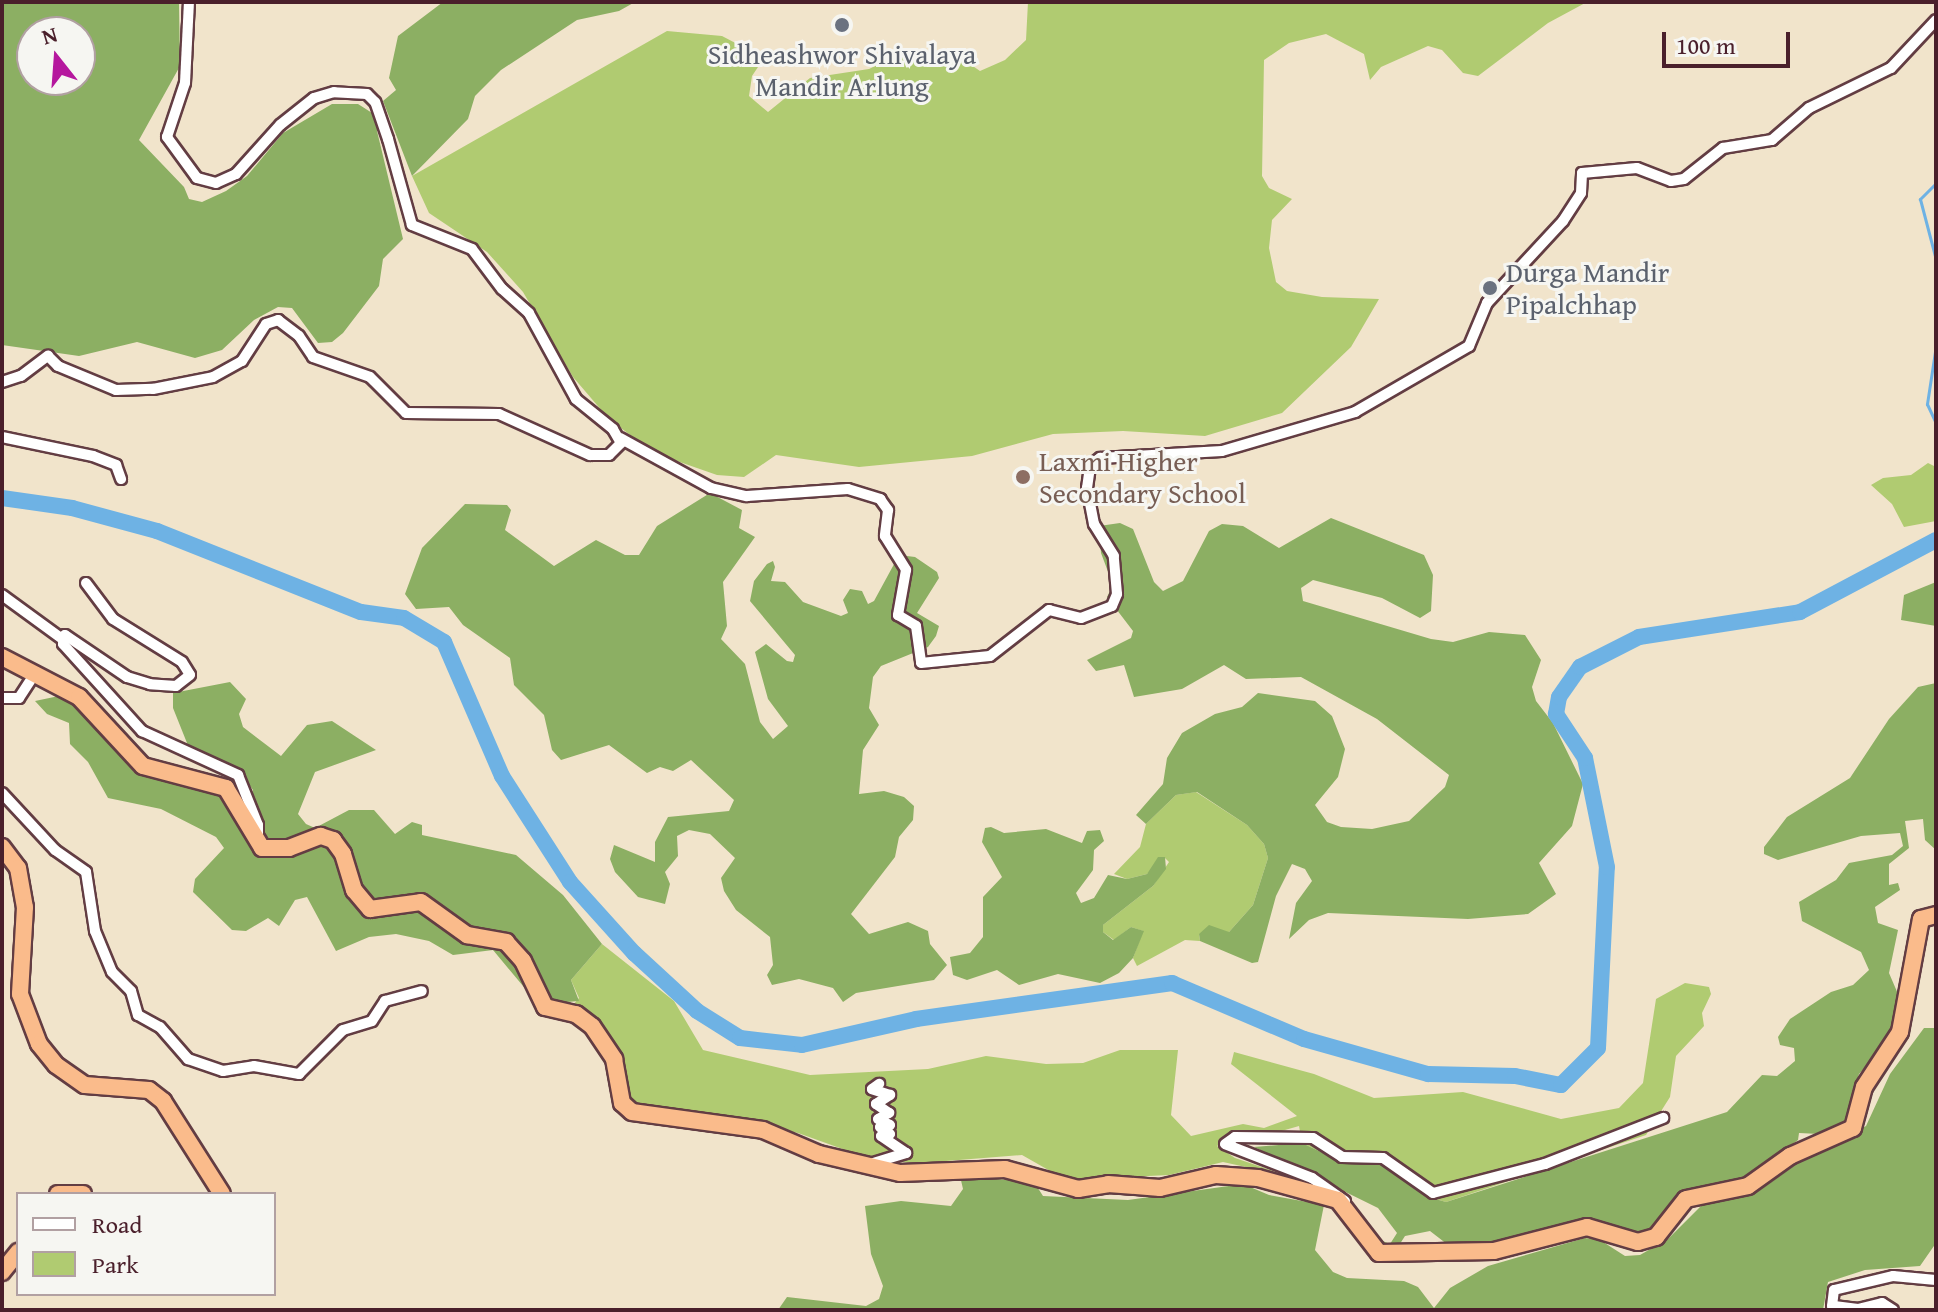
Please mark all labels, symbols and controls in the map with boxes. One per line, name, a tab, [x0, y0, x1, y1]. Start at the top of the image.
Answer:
north arrow	[16, 16, 96, 96]
marker: Sidheashwor Shivalaya Mandir Arlung	[833, 16, 851, 34]
scale bar	[1666, 16, 1794, 66]
text: N	[38, 18, 61, 52]
text: 100 m	[1676, 28, 1736, 63]
place label: Sidheashwor Shivalaya Mandir Arlung	[708, 37, 976, 103]
place label: Durga Mandir Pipalchhap	[1506, 255, 1669, 321]
marker: Durga Mandir Pipalchhap	[1481, 279, 1499, 297]
place label: Laxmi Higher Secondary School	[1039, 444, 1246, 510]
marker: Laxmi Higher Secondary School	[1014, 468, 1032, 486]
legend	[16, 1192, 276, 1296]
text: Road	[92, 1207, 142, 1242]
text: Park	[92, 1247, 138, 1282]

